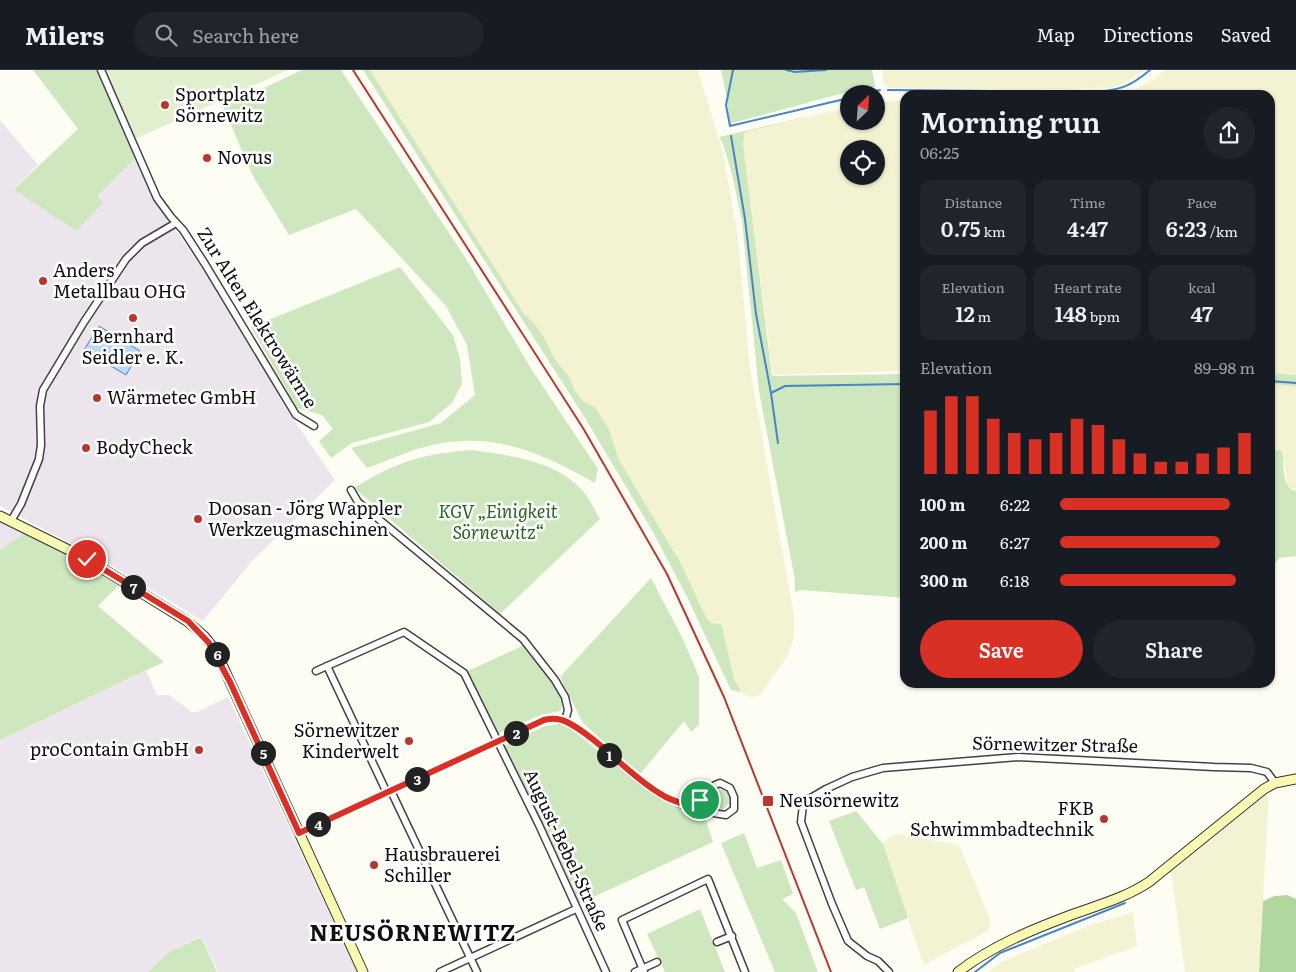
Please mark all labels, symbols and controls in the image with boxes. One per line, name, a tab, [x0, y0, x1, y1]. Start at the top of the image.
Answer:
search box	[134, 12, 484, 57]
text: Milers	[25, 17, 104, 52]
icon: search	[152, 21, 180, 49]
text: Search here	[192, 21, 299, 49]
text: Map	[1037, 21, 1075, 48]
text: Directions	[1103, 21, 1193, 48]
text: Saved	[1221, 21, 1271, 48]
place label: Sportplatz Sörnewitz	[175, 80, 265, 128]
north arrow	[840, 85, 885, 130]
map controls	[840, 85, 885, 185]
marker: Sportplatz Sörnewitz	[159, 99, 171, 111]
text: Morning run	[920, 100, 1101, 142]
button: share	[1203, 107, 1255, 159]
button: locate	[840, 140, 885, 185]
text: 06:25	[920, 140, 959, 164]
place label: Novus	[217, 143, 272, 170]
marker: Novus	[201, 152, 213, 164]
text: Distance	[944, 192, 1002, 212]
text: Time	[1070, 192, 1105, 212]
text: Pace	[1187, 192, 1217, 212]
text: 0.75	[941, 212, 981, 243]
text: 4:47	[1067, 212, 1108, 243]
text: 6:23	[1166, 212, 1207, 243]
street label: Zur Alten Elektrowärme	[191, 221, 325, 413]
text: km	[981, 221, 1006, 241]
text: /km	[1207, 221, 1238, 241]
place label: Anders Metallbau OHG	[53, 256, 186, 304]
marker: Anders Metallbau OHG	[37, 275, 49, 287]
text: Elevation	[942, 277, 1005, 297]
text: Heart rate	[1054, 277, 1121, 297]
text: kcal	[1188, 277, 1216, 297]
text: 12	[955, 297, 975, 328]
text: 148	[1055, 297, 1087, 328]
text: 47	[1191, 297, 1213, 328]
text: m	[975, 306, 991, 326]
text: bpm	[1087, 306, 1120, 326]
marker: Bernhard Seidler e. K.	[127, 312, 139, 324]
place label: Bernhard Seidler e. K.	[82, 322, 184, 370]
text: Elevation	[920, 355, 992, 379]
text: 89–98 m	[1194, 355, 1255, 379]
place label: Wärmetec GmbH	[107, 383, 256, 410]
marker: Wärmetec GmbH	[91, 392, 103, 404]
place label: BodyCheck	[96, 433, 194, 460]
marker: BodyCheck	[80, 442, 92, 454]
text: 100 m	[920, 492, 966, 516]
text: 6:22	[1000, 492, 1030, 516]
place label: Doosan - Jörg Wappler Werkzeugmaschinen	[208, 494, 402, 542]
park label: KGV „Einigkeit Sörnewitz“	[438, 497, 558, 545]
marker: Doosan - Jörg Wappler Werkzeugmaschinen	[192, 513, 204, 525]
text: 200 m	[920, 530, 967, 554]
text: 6:27	[1000, 530, 1030, 554]
pin	[66, 538, 108, 580]
icon: check	[73, 545, 101, 573]
text: 300 m	[920, 568, 968, 592]
text: 6:18	[1000, 568, 1029, 592]
pin: 7	[120, 574, 146, 600]
text: 7	[130, 577, 137, 597]
button: Save	[920, 620, 1083, 678]
button: Share	[1093, 620, 1255, 678]
pin: 6	[204, 642, 230, 666]
text: 6	[213, 644, 222, 664]
place label: Sörnewitzer Kinderwelt	[294, 716, 400, 764]
pin: 2	[504, 720, 528, 746]
text: 2	[513, 723, 520, 743]
street label: Sörnewitzer Straße	[972, 729, 1138, 758]
place label: proContain GmbH	[30, 735, 189, 762]
marker: Sörnewitzer Kinderwelt	[403, 735, 415, 747]
pin: 5	[250, 740, 276, 766]
pin: 1	[596, 742, 622, 768]
text: 5	[260, 743, 267, 763]
marker: proContain GmbH	[193, 744, 205, 756]
text: 1	[607, 745, 612, 765]
street label: August-Bebel-Straße	[518, 764, 617, 935]
pin: 3	[404, 766, 430, 792]
text: 3	[414, 769, 421, 789]
pin	[679, 779, 721, 821]
icon: arrive	[686, 786, 714, 814]
place label: Neusörnewitz	[779, 786, 899, 813]
marker: Neusörnewitz	[761, 794, 775, 808]
place label: FKB Schwimmbadtechnik	[910, 794, 1095, 842]
pin: 4	[306, 812, 330, 836]
marker: FKB Schwimmbadtechnik	[1098, 813, 1110, 825]
text: 4	[314, 814, 323, 834]
place label: Hausbrauerei Schiller	[384, 840, 500, 888]
marker: Hausbrauerei Schiller	[368, 859, 380, 871]
district label: NEUSÖRNEWITZ	[309, 915, 517, 948]

